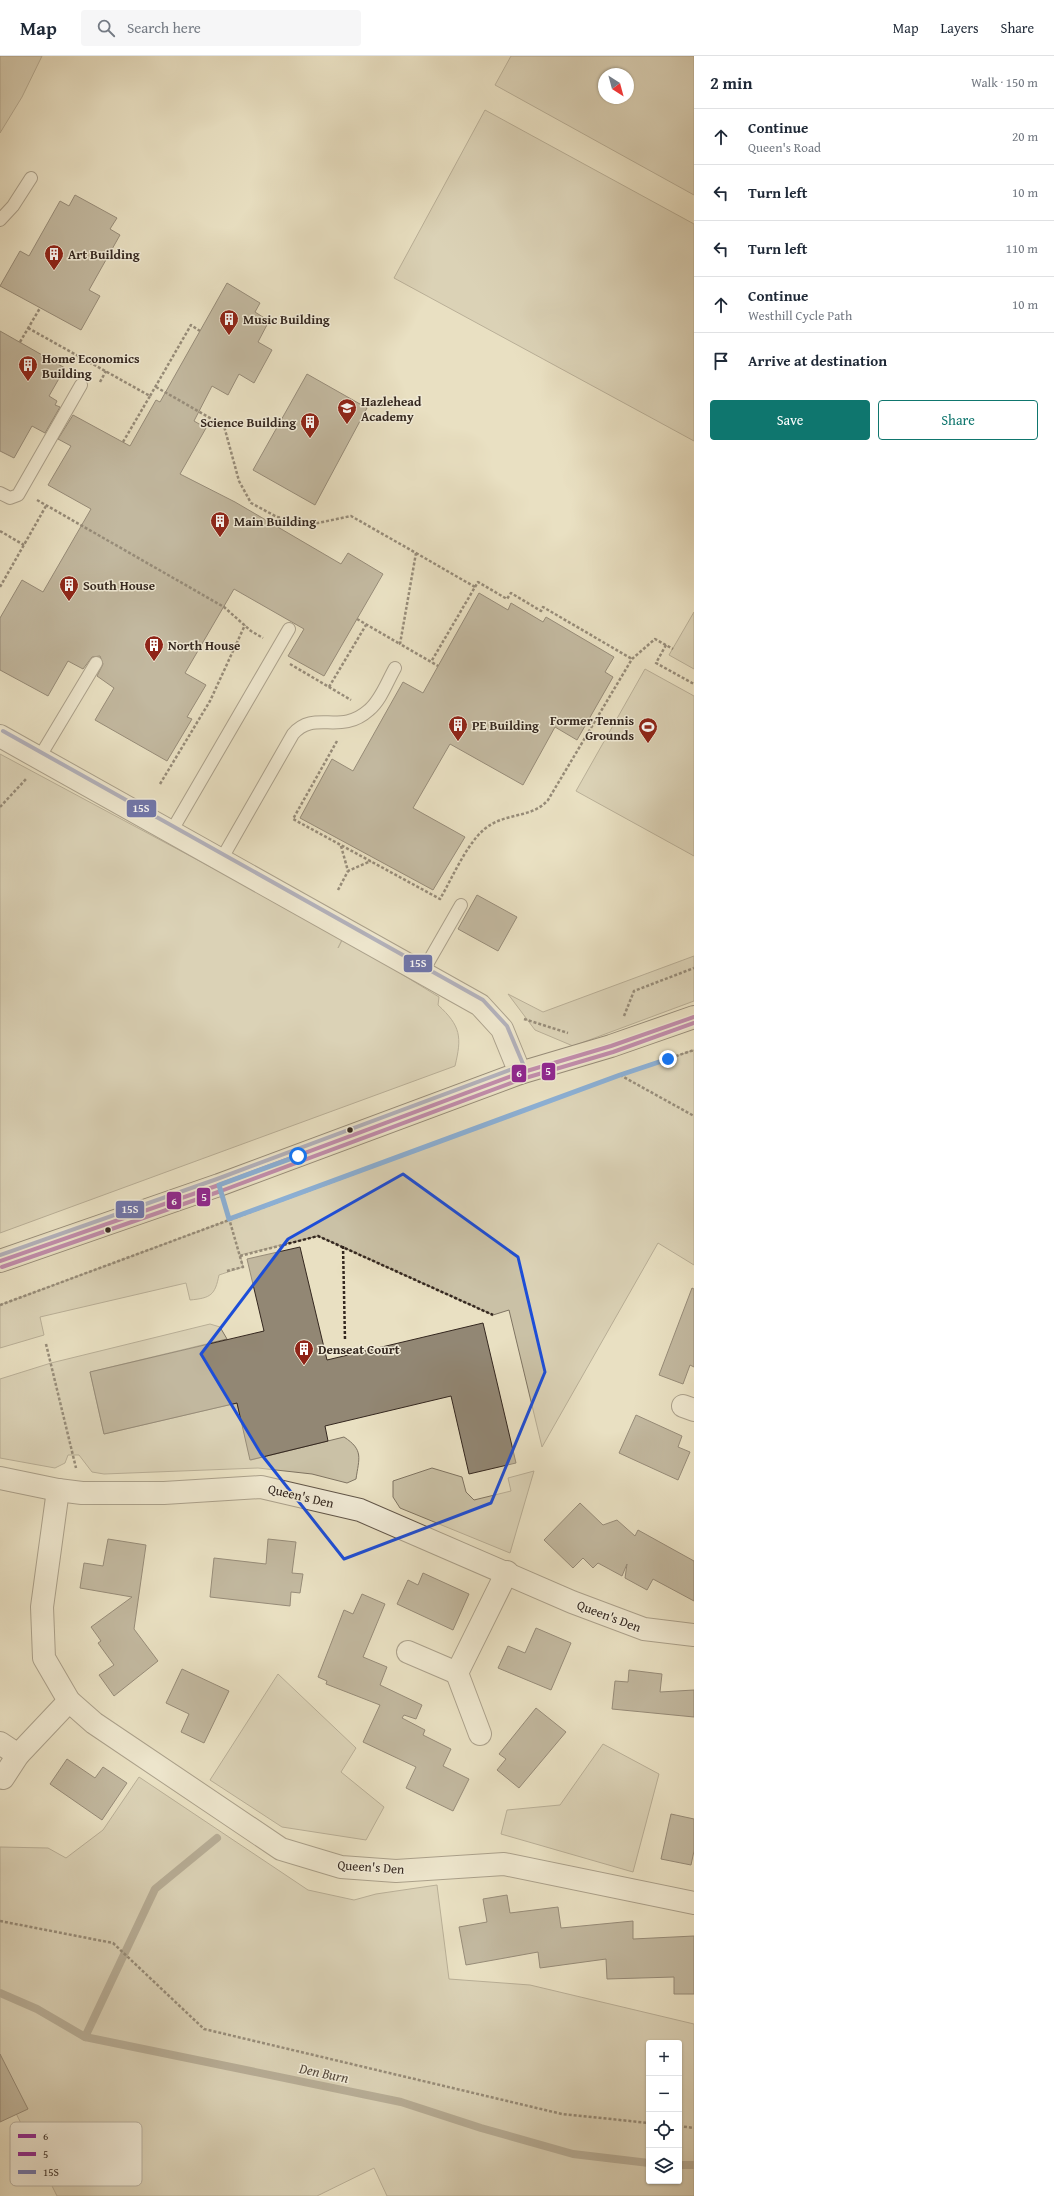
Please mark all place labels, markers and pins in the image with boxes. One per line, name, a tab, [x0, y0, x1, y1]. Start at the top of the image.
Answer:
building icon: Art Building	[43, 243, 65, 271]
place label: Art Building	[68, 245, 140, 264]
building icon: Music Building	[218, 308, 240, 336]
place label: Music Building	[243, 310, 330, 329]
place label: Home Economics Building	[42, 349, 140, 383]
building icon: Home Economics Building	[17, 354, 39, 382]
place label: Hazlehead Academy	[361, 392, 422, 426]
school or university icon: Hazlehead Academy	[336, 397, 358, 425]
building icon: Science Building	[299, 411, 321, 439]
place label: Science Building	[200, 413, 296, 432]
building icon: Main Building	[209, 510, 231, 538]
place label: Main Building	[234, 512, 316, 531]
building icon: South House	[58, 574, 80, 602]
place label: South House	[83, 576, 155, 595]
building icon: North House	[143, 634, 165, 662]
place label: North House	[168, 636, 240, 655]
place label: Former Tennis Grounds	[550, 711, 634, 745]
building icon: PE Building	[447, 714, 469, 742]
place label: PE Building	[472, 716, 539, 735]
sports icon: Former Tennis Grounds	[637, 716, 659, 744]
unlabelled marker	[345, 1125, 355, 1135]
unlabelled marker	[103, 1225, 113, 1235]
building icon: Denseat Court	[293, 1338, 315, 1366]
place label: Denseat Court	[318, 1340, 400, 1359]

